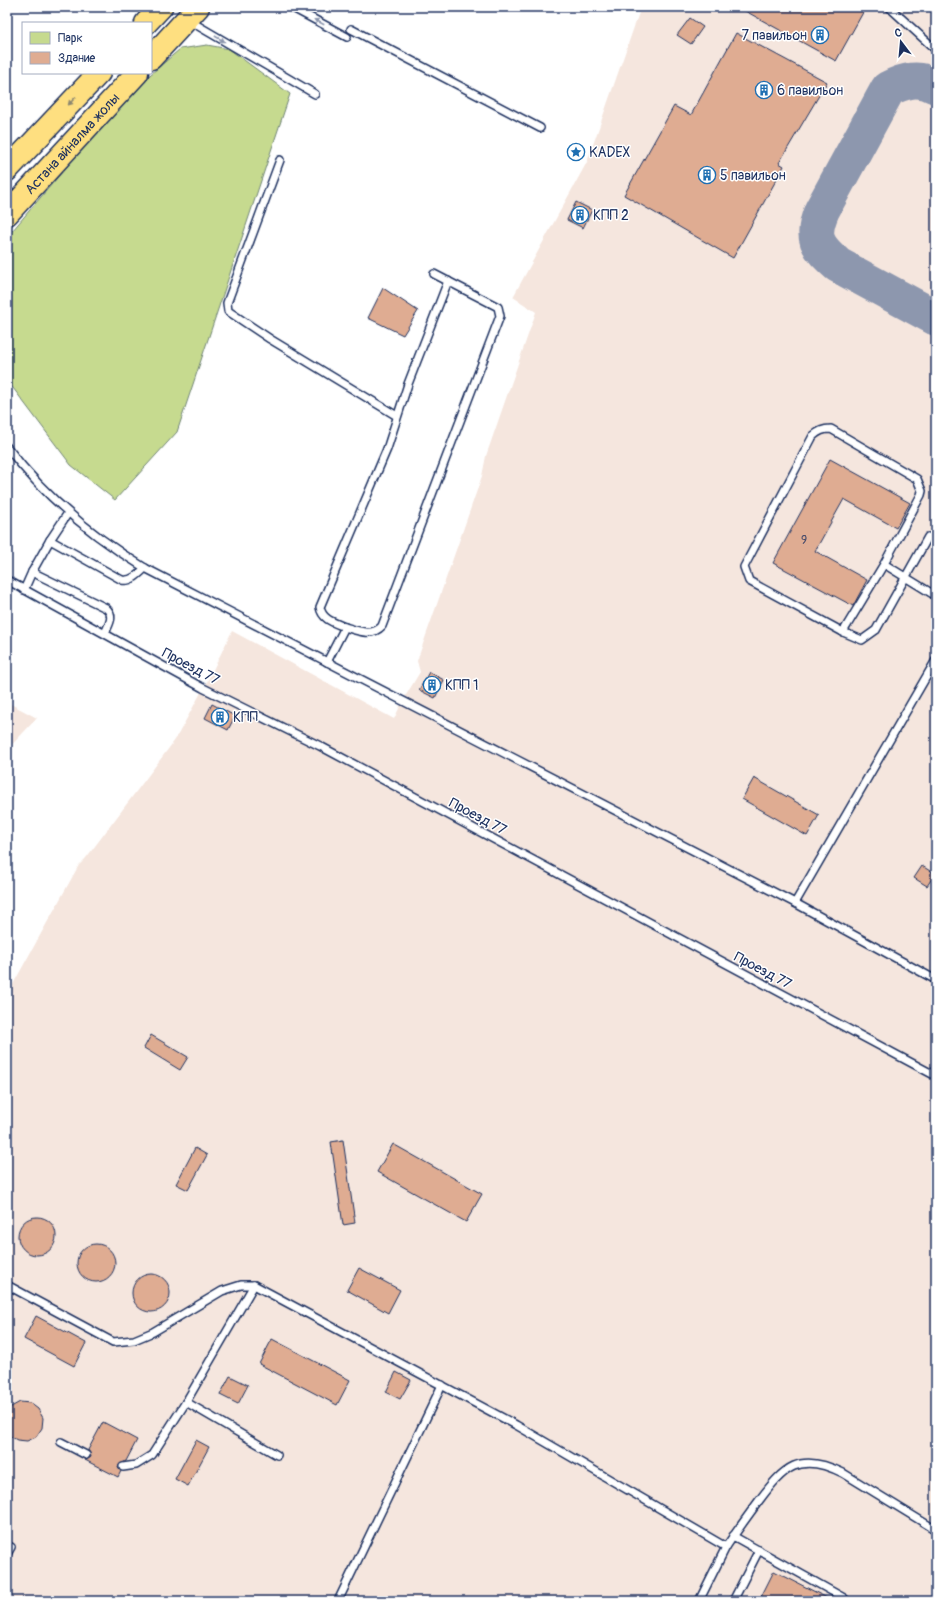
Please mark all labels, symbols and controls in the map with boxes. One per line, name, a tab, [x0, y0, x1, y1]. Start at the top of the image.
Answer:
one-way arrow	[313, 19, 325, 25]
legend	[22, 22, 152, 74]
north arrow	[881, 22, 921, 62]
building icon: 7 павильон	[810, 25, 830, 45]
text: С	[893, 26, 904, 40]
place label: 7 павильон	[741, 27, 807, 44]
text: Парк	[58, 31, 83, 46]
one-way arrow	[215, 35, 225, 43]
text: Здание	[58, 51, 95, 66]
building icon: 6 павильон	[754, 80, 774, 100]
place label: 6 павильон	[777, 82, 843, 99]
street label: Астана айналма жолы	[22, 90, 123, 198]
one-way arrow	[67, 96, 77, 106]
place icon: KADEX	[566, 142, 586, 162]
place label: KADEX	[589, 144, 631, 161]
building icon: 5 павильон	[697, 165, 717, 185]
place label: 5 павильон	[720, 167, 786, 184]
building icon: КПП 2	[570, 205, 590, 225]
place label: КПП 2	[593, 207, 629, 224]
house number: 9	[801, 533, 807, 548]
street label: Проезд 77	[159, 644, 223, 689]
building icon: КПП 1	[422, 675, 442, 695]
place label: КПП 1	[445, 677, 478, 694]
building icon: КПП	[210, 707, 230, 727]
place label: КПП	[233, 709, 258, 726]
street label: Проезд 77	[446, 794, 510, 839]
street label: Проезд 77	[731, 948, 795, 993]

